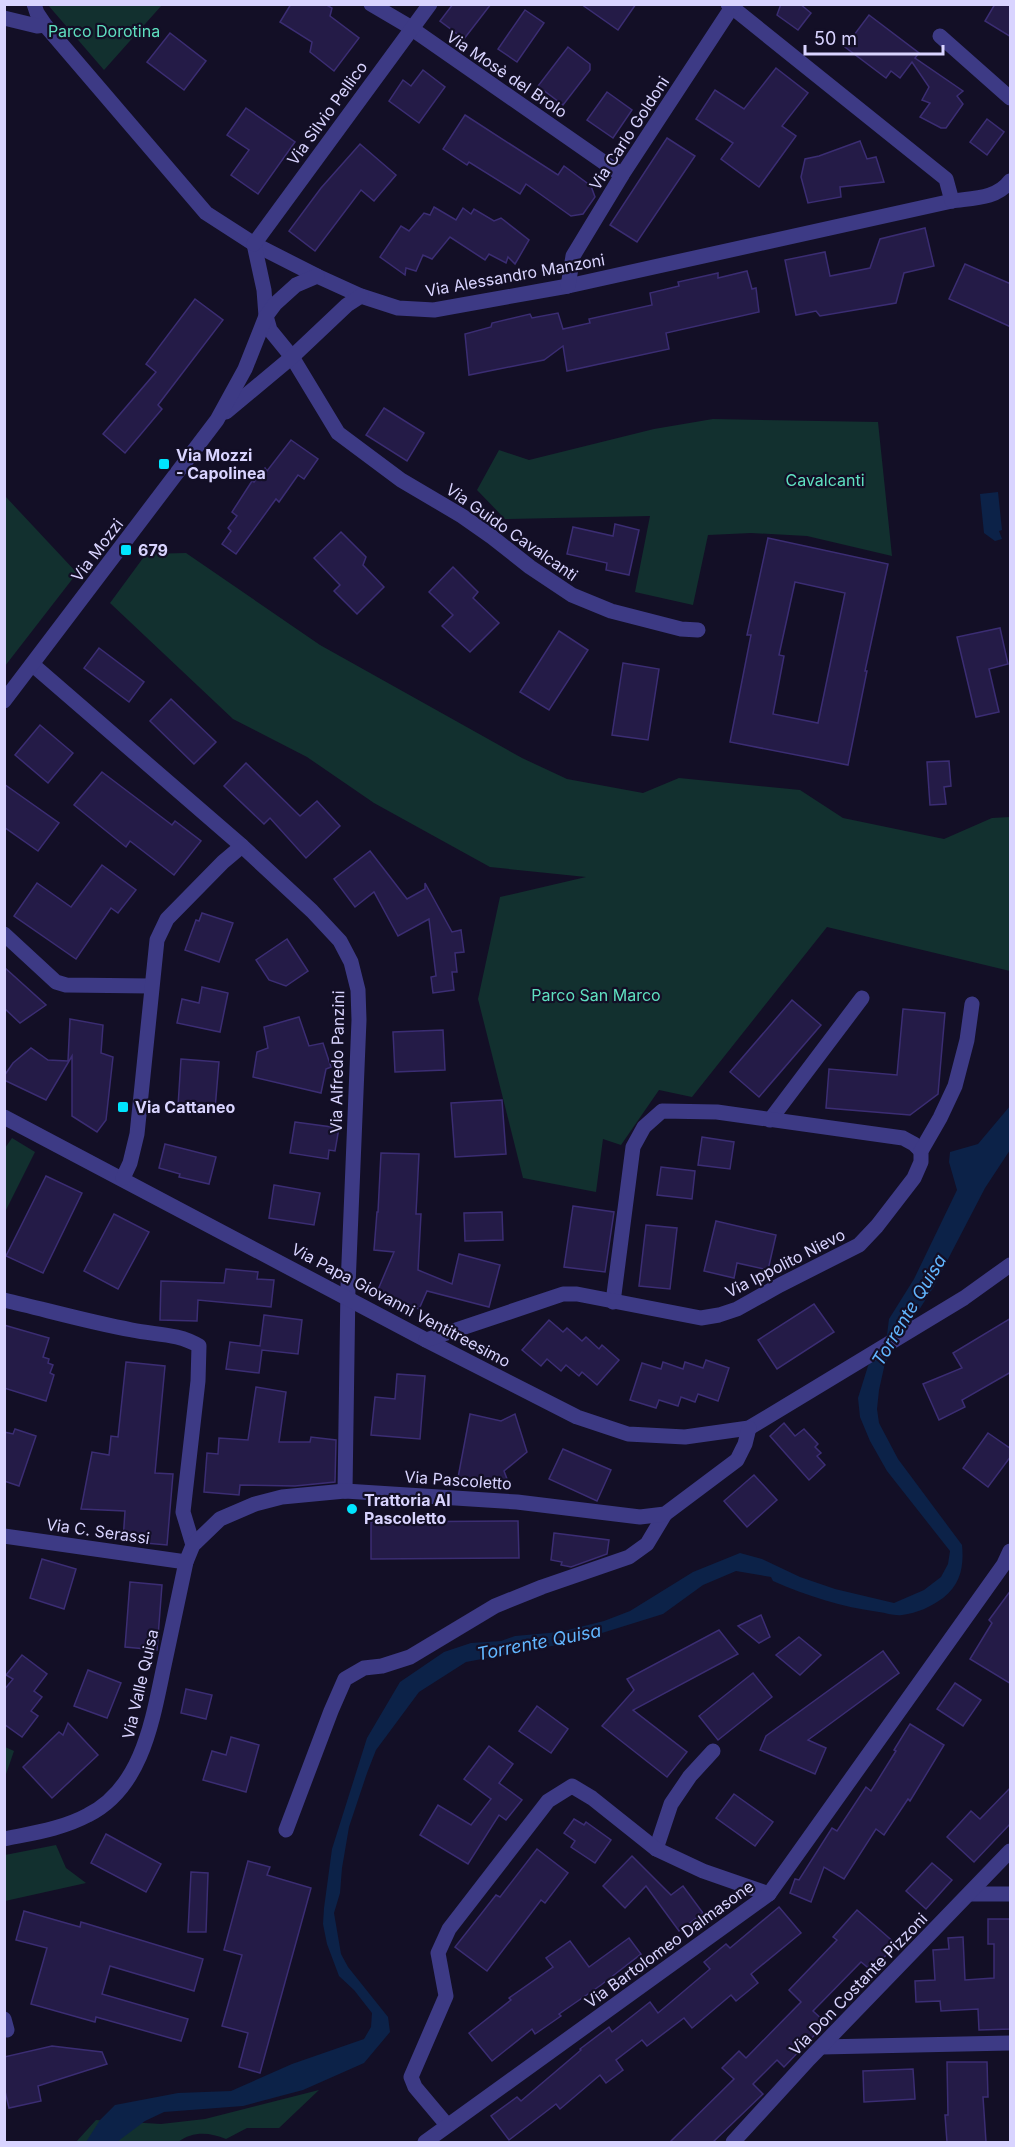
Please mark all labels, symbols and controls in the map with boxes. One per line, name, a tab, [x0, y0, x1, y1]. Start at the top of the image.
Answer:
scale bar	[805, 18, 943, 56]
park label: Parco Dorotina	[48, 21, 160, 41]
street label: Via Mosè del Brolo	[443, 26, 571, 122]
text: 50 m	[814, 28, 857, 49]
street label: Via Silvio Pellico	[283, 57, 371, 169]
street label: Via Carlo Goldoni	[585, 72, 673, 194]
street label: Via Alessandro Manzoni	[424, 249, 606, 301]
place label: Via Mozzi - Capolinea	[176, 445, 266, 483]
marker: Via Mozzi - Capolinea	[157, 457, 171, 471]
park label: Cavalcanti	[785, 470, 865, 490]
street label: Via Guido Cavalcanti	[442, 479, 582, 585]
street label: Via Mozzi	[67, 515, 127, 585]
place label: 679	[138, 540, 168, 560]
marker: 679	[119, 543, 133, 557]
park label: Parco San Marco	[531, 985, 661, 1005]
street label: Via Alfredo Panzini	[326, 990, 348, 1134]
place label: Via Cattaneo	[135, 1097, 236, 1117]
marker: Via Cattaneo	[116, 1100, 130, 1114]
street label: Via Ippolito Nievo	[722, 1224, 848, 1302]
street label: Via Papa Giovanni Ventitreesimo	[288, 1239, 514, 1371]
water label: Torrente Quisa	[868, 1251, 950, 1369]
street label: Via Pascoletto	[404, 1466, 512, 1494]
place label: Trattoria Al Pascoletto	[364, 1490, 451, 1528]
marker: Trattoria Al Pascoletto	[345, 1502, 359, 1516]
street label: Via C. Serassi	[45, 1514, 151, 1548]
water label: Torrente Quisa	[475, 1620, 603, 1664]
street label: Via Valle Quisa	[118, 1627, 162, 1741]
street label: Via Bartolomeo Dalmasone	[581, 1876, 757, 2012]
street label: Via Don Costante Pizzoni	[785, 1909, 931, 2059]

